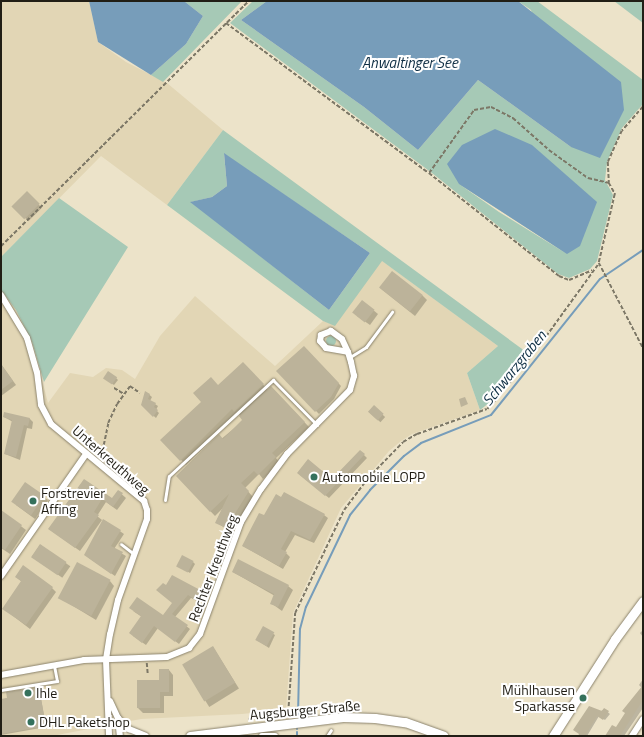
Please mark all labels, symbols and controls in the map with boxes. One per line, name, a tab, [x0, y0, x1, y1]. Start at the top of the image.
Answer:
water label: Anwaltinger See	[362, 54, 458, 72]
water label: Schwarzgraben	[478, 327, 550, 409]
street label: Unterkreuthweg	[69, 422, 153, 498]
place label: Automobile LOPP	[322, 469, 425, 485]
marker: Automobile LOPP	[309, 472, 319, 482]
place label: Forstrevier Affing	[41, 485, 105, 518]
marker: Forstrevier Affing	[28, 496, 38, 506]
street label: Rechter Kreuthweg	[185, 512, 241, 624]
place label: Mühlhausen Sparkasse	[502, 682, 575, 714]
place label: Ihle	[36, 685, 57, 701]
marker: Ihle	[23, 688, 33, 698]
marker: Mühlhausen Sparkasse	[578, 693, 588, 703]
street label: Augsburger Straße	[249, 697, 361, 723]
place label: DHL Paketshop	[39, 714, 130, 730]
marker: DHL Paketshop	[26, 717, 36, 727]

